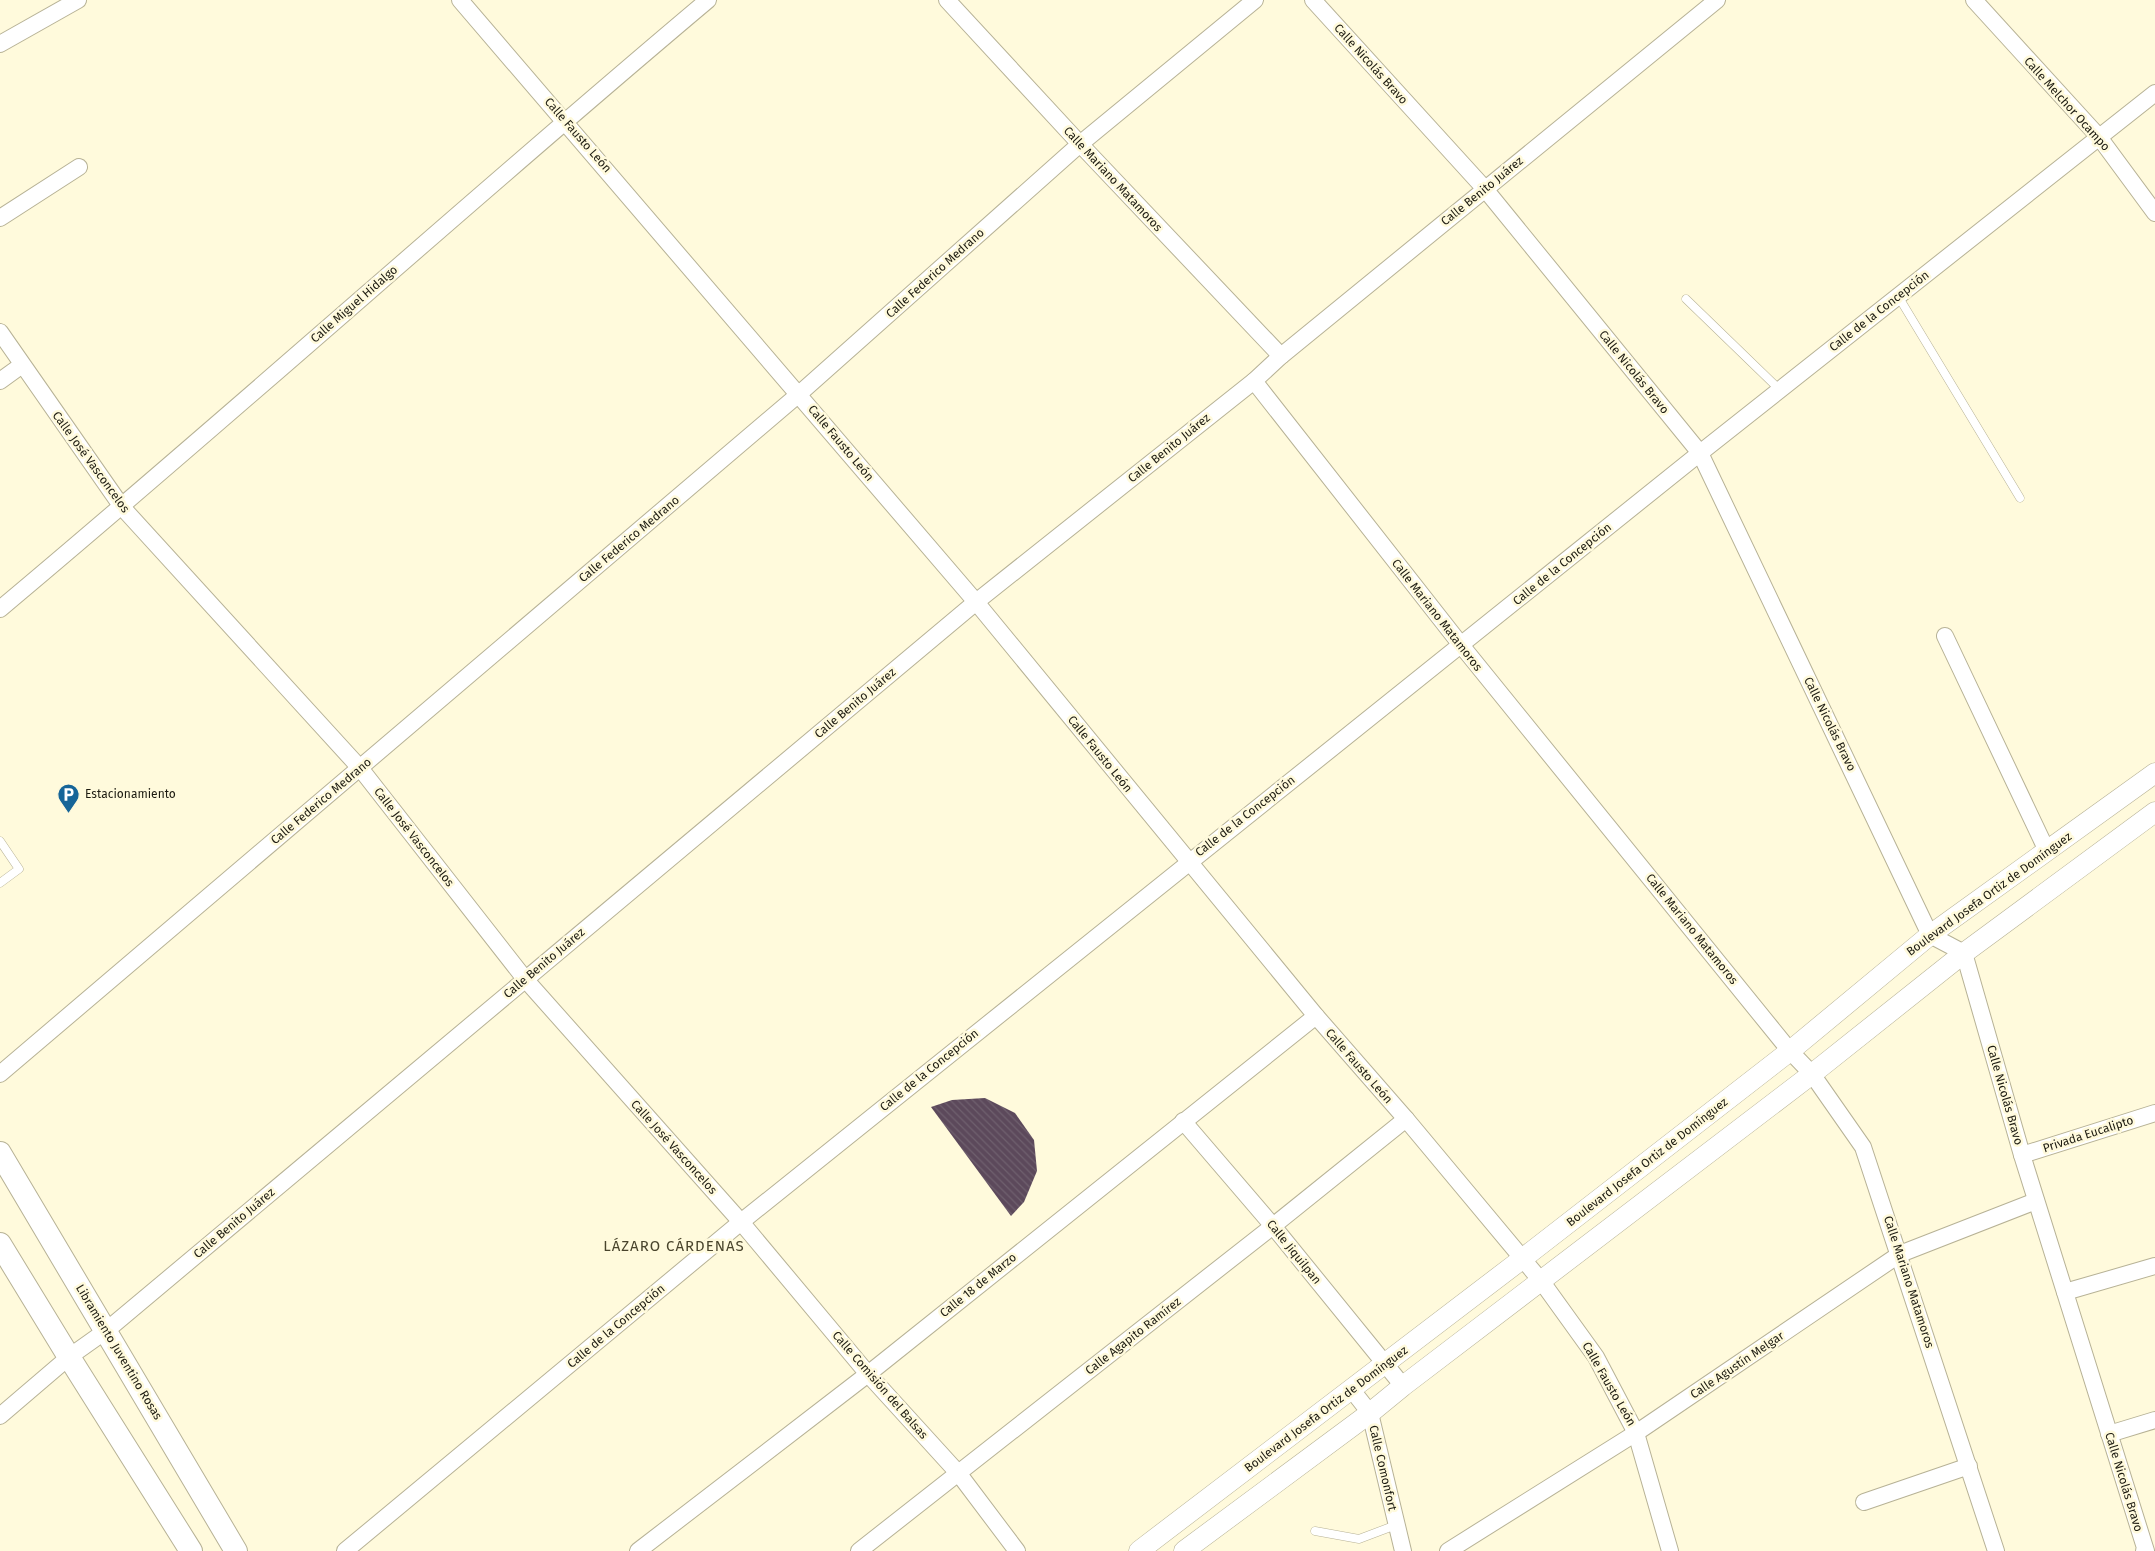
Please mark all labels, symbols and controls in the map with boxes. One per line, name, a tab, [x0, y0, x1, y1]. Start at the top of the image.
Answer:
street label: Calle Nicolás Bravo	[1331, 21, 1411, 107]
street label: Calle Melchor Ocampo	[2021, 54, 2113, 154]
street label: Calle Fausto León	[542, 95, 614, 175]
street label: Calle Mariano Matamoros	[1061, 124, 1165, 235]
street label: Calle Benito Juárez	[1438, 154, 1526, 228]
street label: Calle Federico Medrano	[883, 225, 987, 321]
street label: Calle Miguel Hidalgo	[308, 262, 400, 346]
street label: Calle de la Concepción	[1826, 268, 1932, 354]
street label: Calle Nicolás Bravo	[1596, 328, 1672, 416]
street label: Calle Fausto León	[805, 402, 877, 484]
street label: Calle José Vasconcelos	[50, 409, 133, 516]
street label: Calle Benito Juárez	[1125, 411, 1213, 485]
street label: Calle Federico Medrano	[576, 493, 682, 585]
street label: Calle de la Concepción	[1510, 520, 1614, 608]
street label: Calle Mariano Matamoros	[1389, 556, 1485, 674]
street label: Calle Benito Juárez	[812, 665, 898, 741]
street label: Calle Nicolás Bravo	[1801, 675, 1859, 773]
street label: Calle Fausto León	[1065, 713, 1135, 795]
street label: Calle Federico Medrano	[268, 755, 374, 847]
street label: Calle de la Concepción	[1192, 773, 1298, 859]
parking icon: Estacionamiento	[57, 782, 81, 813]
street label: Calle José Vasconcelos	[371, 785, 457, 890]
place label: Estacionamiento	[85, 787, 176, 801]
street label: Boulevard Josefa Ortiz de Domínguez	[1904, 829, 2074, 959]
street label: Calle Mariano Matamoros	[1643, 871, 1741, 987]
street label: Calle Benito Juárez	[501, 925, 587, 1001]
street label: Calle de la Concepción	[877, 1026, 981, 1114]
street label: Calle Fausto León	[1323, 1026, 1395, 1106]
street label: Calle Nicolás Bravo	[1984, 1043, 2026, 1147]
street label: Boulevard Josefa Ortiz de Domínguez	[1564, 1095, 1730, 1229]
street label: Calle José Vasconcelos	[628, 1097, 720, 1197]
street label: Privada Eucalipto	[2041, 1113, 2135, 1155]
street label: Calle Benito Juárez	[191, 1185, 277, 1261]
street label: Calle Mariano Matamoros	[1881, 1214, 1937, 1350]
street label: Calle Jiquilpan	[1264, 1217, 1324, 1287]
district label: LÁZARO CÁRDENAS	[603, 1237, 745, 1255]
street label: Calle 18 de Marzo	[937, 1250, 1019, 1320]
street label: Calle de la Concepción	[565, 1281, 667, 1371]
street label: Libramiento Juventino Rosas	[73, 1282, 165, 1423]
street label: Calle Agapito Ramírez	[1082, 1294, 1184, 1378]
street label: Calle Comisión del Balsas	[829, 1328, 931, 1442]
street label: Calle Agustín Melgar	[1688, 1328, 1787, 1401]
street label: Calle Fausto León	[1579, 1340, 1639, 1428]
street label: Boulevard Josefa Ortiz de Domínguez	[1242, 1343, 1410, 1475]
street label: Calle Comonfort	[1366, 1424, 1400, 1513]
street label: Calle Nicolás Bravo	[2102, 1431, 2146, 1533]

